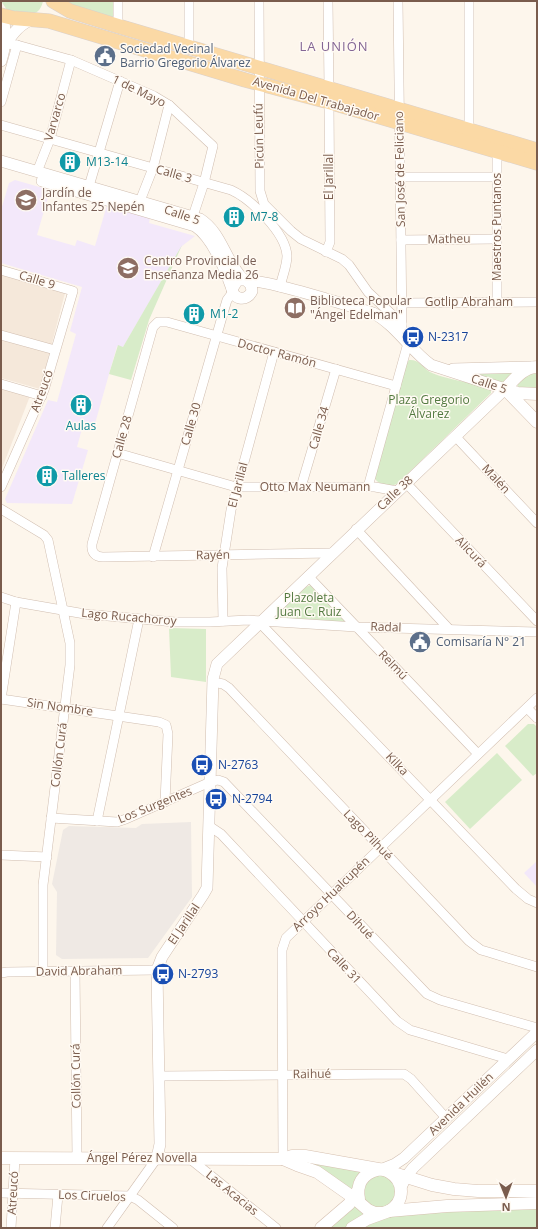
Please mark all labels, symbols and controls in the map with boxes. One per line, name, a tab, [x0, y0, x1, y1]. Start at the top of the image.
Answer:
district label: LA UNIÓN	[299, 37, 369, 55]
place label: Sociedad Vecinal Barrio Gregorio Álvarez	[120, 40, 251, 71]
public building icon: Sociedad Vecinal Barrio Gregorio Álvarez	[92, 43, 118, 69]
street label: 1 de Mayo	[109, 70, 169, 111]
street label: Avenida Del Trabajador	[251, 72, 381, 125]
street label: Varvarco	[40, 91, 69, 143]
street label: Picún Leufú	[249, 103, 268, 169]
street label: San José de Feliciano	[390, 111, 409, 227]
building icon: M13-14	[57, 149, 83, 175]
place label: M13-14	[86, 153, 128, 170]
street label: El Jarillal	[320, 154, 337, 200]
street label: Calle 3	[154, 160, 194, 187]
street label: Maestros Puntanos	[488, 173, 505, 281]
place label: Jardín de Infantes 25 Nepén	[41, 184, 145, 215]
school or university icon: Jardín de Infantes 25 Nepén	[13, 187, 39, 213]
street label: Calle 5	[162, 200, 203, 229]
building icon: M7-8	[221, 204, 247, 230]
place label: M7-8	[250, 208, 279, 225]
street label: Matheu	[427, 230, 471, 247]
place label: Centro Provincial de Enseñanza Media 26	[144, 252, 259, 283]
school or university icon: Centro Provincial de Enseñanza Media 26	[115, 255, 141, 281]
street label: Calle 9	[17, 266, 57, 293]
place label: Biblioteca Popular "Ángel Edelman"	[310, 292, 412, 323]
street label: Gotlip Abraham	[425, 293, 513, 310]
library icon: Biblioteca Popular "Ángel Edelman"	[282, 295, 308, 321]
building icon: M1-2	[181, 301, 207, 327]
place label: M1-2	[210, 305, 239, 322]
bus stop icon: N-2317	[400, 324, 426, 350]
place label: N-2317	[428, 328, 468, 345]
street label: Doctor Ramón	[236, 334, 318, 371]
street label: Atreucó	[26, 367, 57, 414]
street label: Calle 5	[469, 369, 510, 398]
park label: Plaza Gregorio Álvarez	[388, 391, 470, 422]
building icon: Aulas	[68, 392, 94, 418]
street label: Calle 30	[176, 400, 205, 447]
street label: Calle 34	[304, 404, 333, 451]
street label: Calle 28	[107, 413, 136, 460]
place label: Aulas	[66, 417, 96, 434]
street label: El Jarillal	[223, 460, 252, 509]
street label: Malén	[478, 460, 514, 497]
building icon: Talleres	[34, 463, 60, 489]
place label: Talleres	[62, 467, 106, 484]
street label: Calle 38	[373, 471, 417, 514]
street label: Otto Max Neumann	[260, 478, 370, 495]
street label: Alicurá	[452, 532, 491, 571]
street label: Rayén	[196, 546, 230, 563]
park label: Plazoleta Juan C. Ruiz	[276, 589, 342, 620]
street label: Lago Rucachoroy	[81, 604, 178, 629]
street label: Radal	[370, 617, 402, 636]
public building icon: Comisaría N° 21	[407, 629, 433, 655]
place label: Comisaría N° 21	[436, 633, 526, 650]
street label: Relmú	[375, 646, 412, 683]
street label: Sin Nombre	[26, 693, 94, 720]
street label: Collón Curá	[46, 722, 71, 788]
street label: Kilka	[382, 748, 413, 779]
bus stop icon: N-2763	[189, 752, 215, 778]
place label: N-2763	[218, 756, 258, 773]
street label: Los Surgentes	[115, 782, 195, 827]
bus stop icon: N-2794	[203, 786, 229, 812]
place label: N-2794	[232, 790, 272, 807]
street label: Lago Pilhué	[340, 806, 397, 864]
street label: Arroyo Hualcupén	[288, 852, 373, 935]
street label: El Jarillal	[164, 900, 204, 948]
street label: Dihué	[343, 907, 378, 943]
street label: Calle 31	[323, 944, 366, 988]
street label: David Abraham	[36, 961, 122, 980]
bus stop icon: N-2793	[150, 961, 176, 987]
place label: N-2793	[178, 965, 218, 982]
street label: Collón Curá	[66, 1043, 85, 1109]
street label: Raihué	[293, 1065, 332, 1082]
street label: Avenida Huilén	[424, 1068, 497, 1139]
street label: Ángel Pérez Novella	[87, 1149, 197, 1166]
street label: Las Acacias	[203, 1166, 262, 1219]
street label: Atreucó	[3, 1171, 22, 1215]
north arrow	[486, 1177, 526, 1217]
street label: Los Ciruelos	[58, 1186, 127, 1205]
text: N	[502, 1200, 511, 1215]

